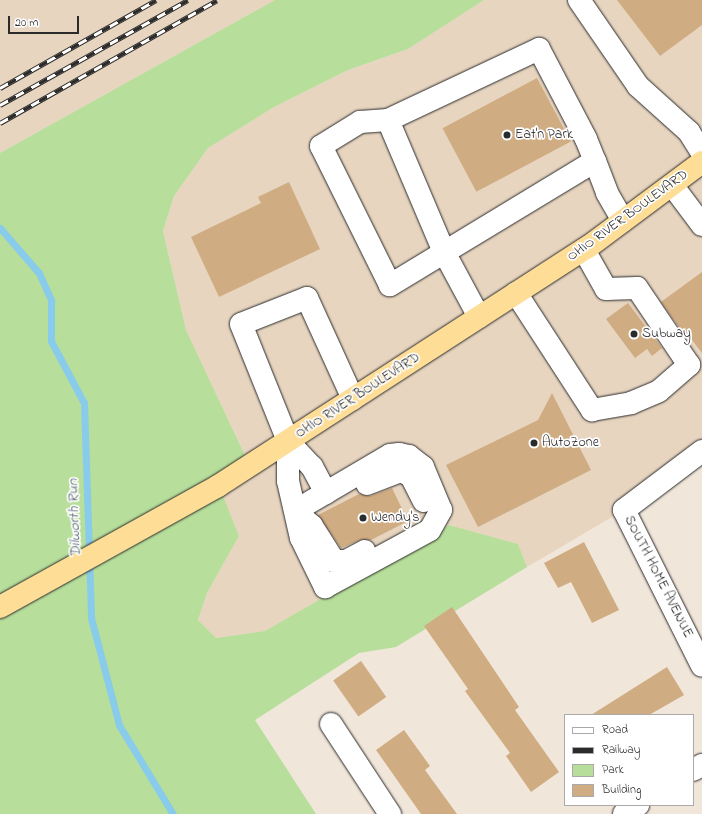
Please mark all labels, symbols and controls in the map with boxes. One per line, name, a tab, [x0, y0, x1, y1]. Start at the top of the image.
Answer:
scale bar	[10, 8, 81, 34]
text: 20 m	[15, 14, 38, 32]
place label: Eat'n Park	[515, 127, 573, 143]
marker: Eat'n Park	[502, 130, 512, 140]
street label: OHIO RIVER BOULEVARD	[564, 167, 692, 265]
place label: Subway	[642, 326, 691, 342]
marker: Subway	[629, 329, 639, 339]
street label: OHIO RIVER BOULEVARD	[293, 349, 423, 443]
place label: AutoZone	[542, 435, 599, 451]
marker: AutoZone	[529, 438, 539, 448]
water label: Dilworth Run	[65, 478, 85, 558]
place label: Wendy's	[371, 510, 419, 526]
marker: Wendy's	[358, 513, 368, 523]
street label: SOUTH HOME AVENUE	[620, 513, 696, 641]
legend	[564, 714, 694, 806]
text: Road	[602, 721, 628, 739]
text: Railway	[602, 741, 640, 759]
text: Park	[602, 761, 624, 779]
text: Building	[602, 781, 641, 799]

